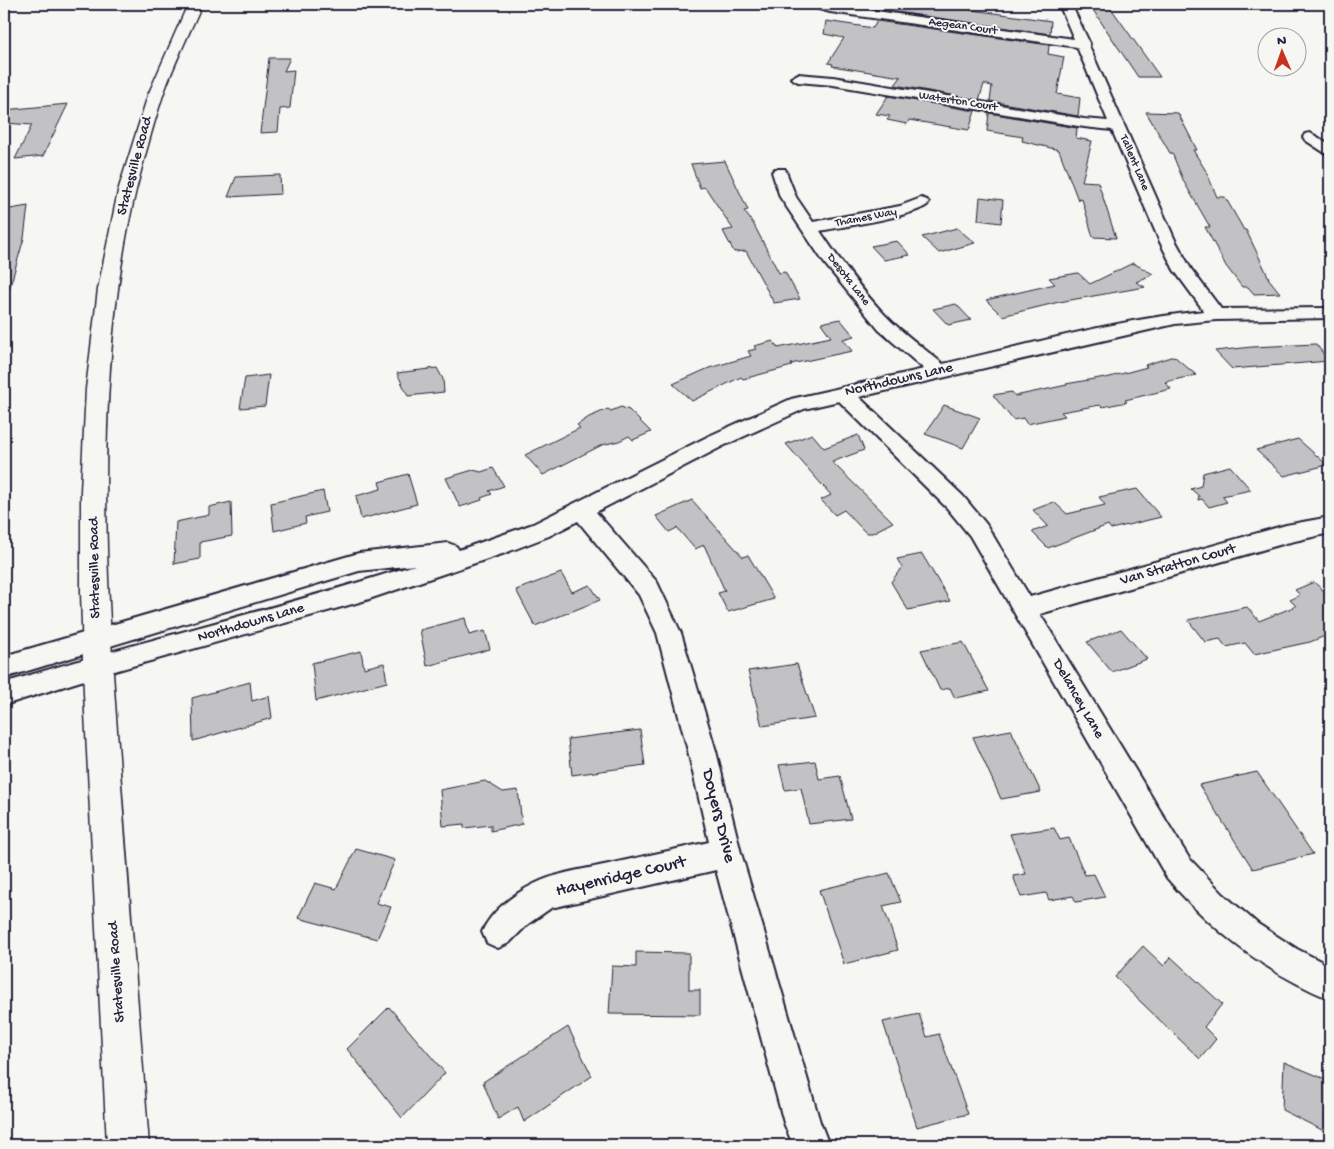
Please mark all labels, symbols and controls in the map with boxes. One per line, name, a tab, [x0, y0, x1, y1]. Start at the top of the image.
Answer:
street label: Aegean Court	[928, 15, 999, 39]
north arrow	[1256, 28, 1306, 78]
text: N	[1277, 33, 1286, 50]
street label: Waterton Court	[918, 89, 999, 115]
street label: Statesville Road	[113, 114, 157, 217]
street label: Tallent Lane	[1116, 132, 1152, 194]
street label: Thames Way	[833, 205, 898, 231]
street label: Desota Lane	[823, 250, 873, 309]
street label: Northdowns Lane	[843, 359, 955, 401]
street label: Statesville Road	[85, 516, 105, 619]
street label: Van Stratton Court	[1117, 539, 1240, 590]
street label: Northdowns Lane	[196, 599, 307, 647]
street label: Delancey Lane	[1048, 655, 1108, 742]
street label: Doyers Drive	[696, 766, 740, 866]
street label: Hayenridge Court	[554, 851, 690, 902]
street label: Statesville Road	[104, 920, 130, 1023]

